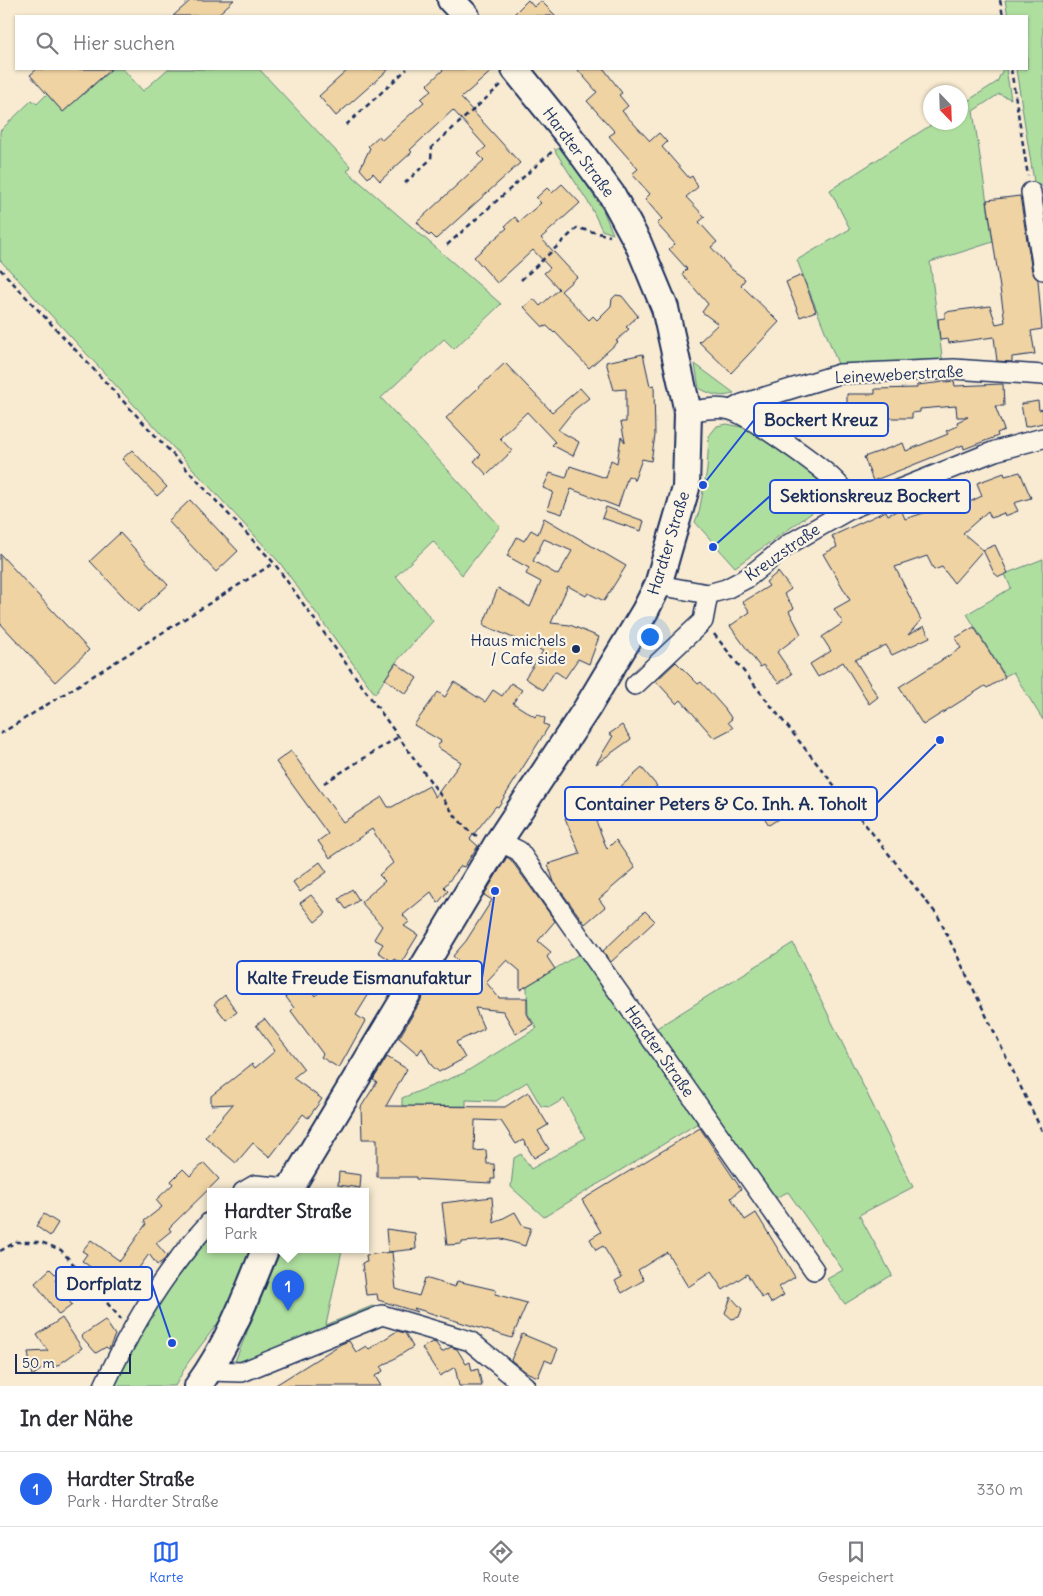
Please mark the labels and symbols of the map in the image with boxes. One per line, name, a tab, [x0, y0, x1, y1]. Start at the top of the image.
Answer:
north arrow	[923, 85, 968, 130]
street label: Hardter Straße	[539, 103, 619, 201]
street label: Leineweberstraße	[834, 361, 964, 387]
callout: Bockert Kreuz	[754, 403, 888, 436]
text: Bockert Kreuz	[764, 408, 879, 431]
callout: Sektionskreuz Bockert	[770, 480, 970, 513]
text: Sektionskreuz Bockert	[780, 484, 961, 507]
street label: Hardter Straße	[643, 489, 693, 597]
street label: Kreuzstraße	[741, 519, 823, 585]
your location	[637, 624, 663, 650]
place label: Haus michels / Cafe side	[471, 630, 566, 668]
marker: Haus michels / Cafe side	[570, 643, 582, 655]
callout: Container Peters & Co. Inh. A. Toholt	[565, 787, 877, 820]
text: Container Peters & Co. Inh. A. Toholt	[575, 792, 868, 815]
callout: Kalte Freude Eismanufaktur	[237, 961, 482, 994]
text: Kalte Freude Eismanufaktur	[247, 966, 472, 989]
street label: Hardter Straße	[621, 1001, 699, 1101]
callout: Dorfplatz	[56, 1267, 152, 1300]
pin: 1	[272, 1270, 304, 1311]
text: Dorfplatz	[66, 1272, 142, 1295]
scale bar	[15, 1351, 131, 1374]

